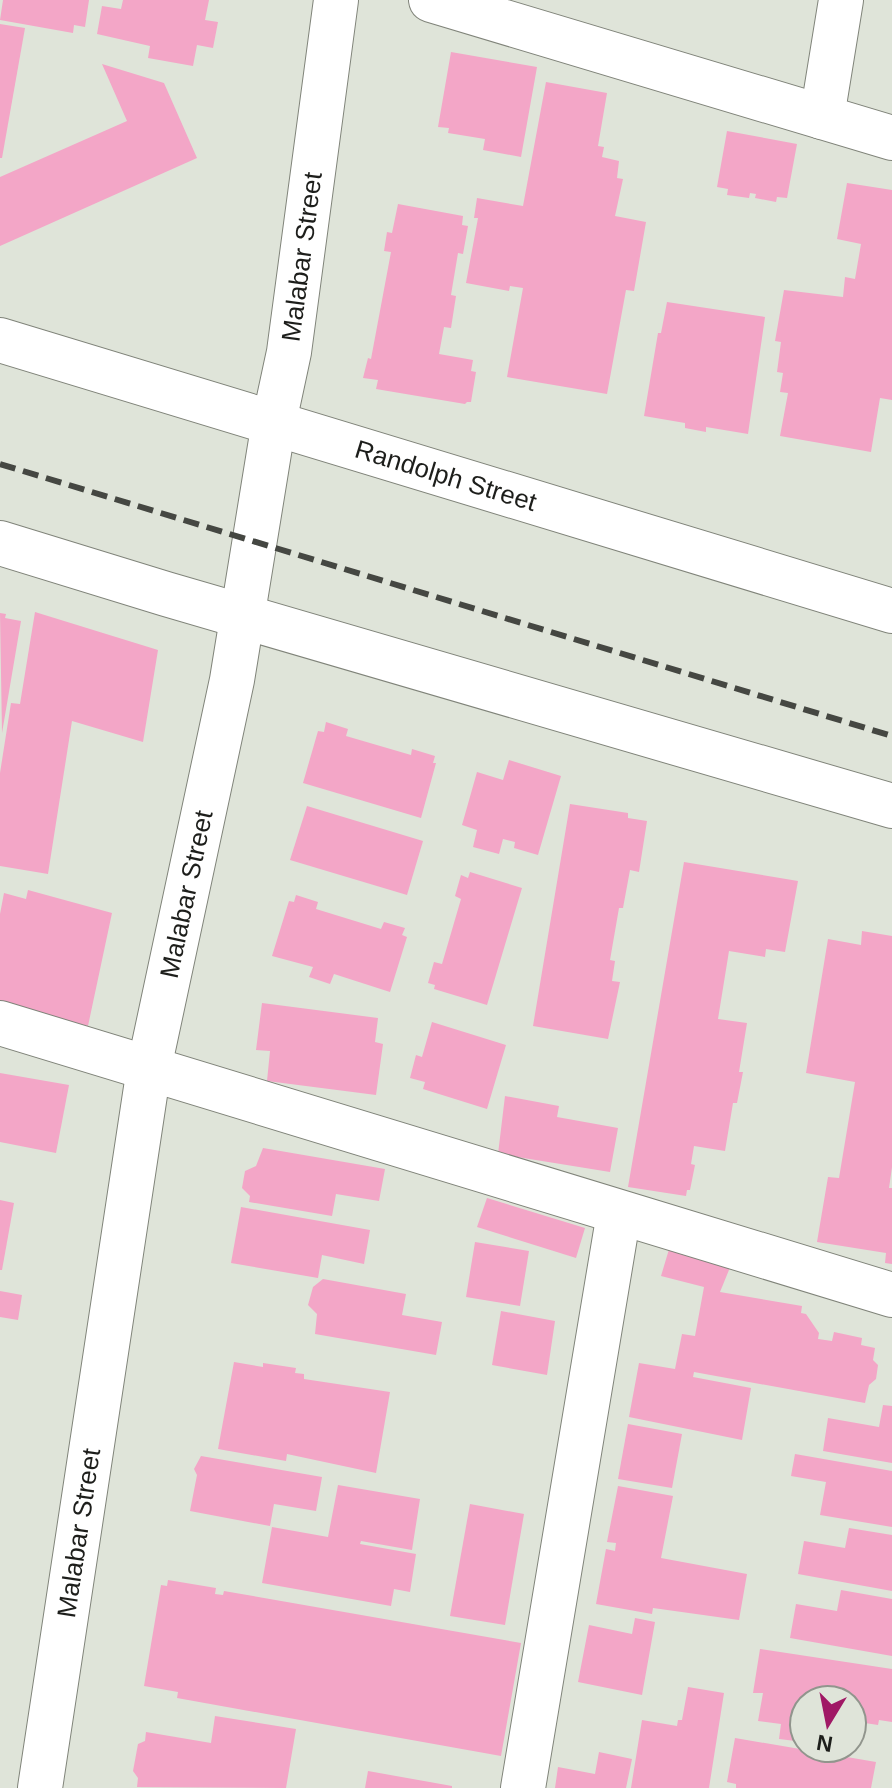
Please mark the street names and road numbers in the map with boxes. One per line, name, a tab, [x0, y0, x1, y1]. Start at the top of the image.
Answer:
street label: Malabar Street	[276, 169, 328, 343]
street label: Randolph Street	[352, 434, 541, 517]
street label: Malabar Street	[154, 807, 219, 981]
street label: Malabar Street	[51, 1446, 106, 1620]

